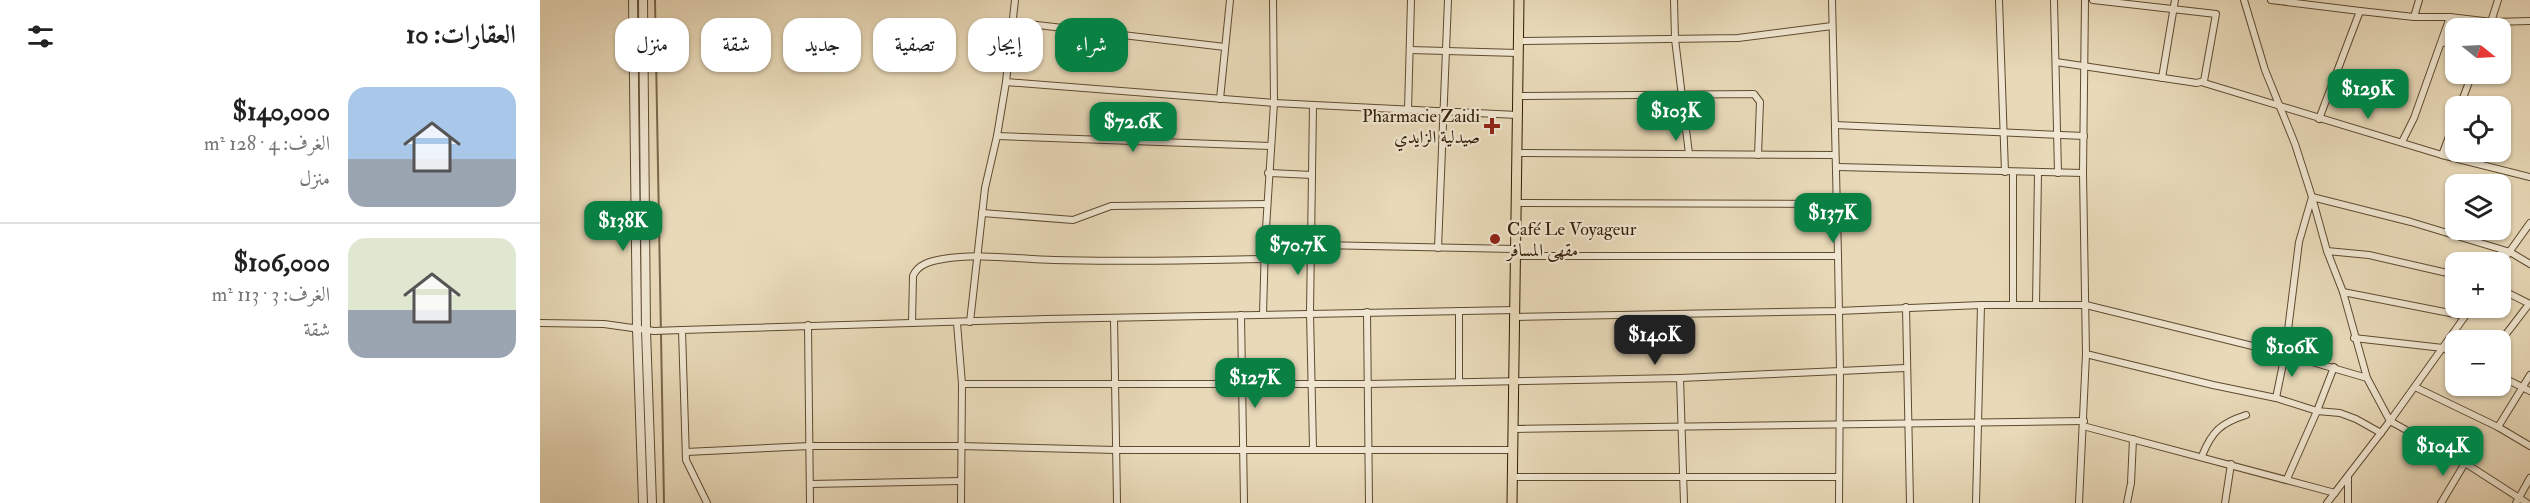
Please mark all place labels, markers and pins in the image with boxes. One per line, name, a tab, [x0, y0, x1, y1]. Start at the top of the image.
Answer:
pin: $129K	[2326, 69, 2410, 120]
pin: $103K	[1634, 91, 1718, 142]
pin: $72.6K	[1084, 102, 1182, 153]
place label: Pharmacie Zaidi صيدلية الزايدي	[1362, 105, 1480, 152]
marker: Pharmacie Zaidi صيدلية الزايدي	[1485, 119, 1499, 133]
pin: $137K	[1791, 193, 1875, 244]
pin: $138K	[581, 201, 665, 252]
place label: Café Le Voyageur مقهى المسافر	[1505, 218, 1637, 262]
pin: $70.7K	[1249, 225, 1347, 276]
marker: Café Le Voyageur مقهى المسافر	[1488, 232, 1502, 246]
pin: $140K	[1613, 315, 1697, 366]
pin: $106K	[2250, 327, 2334, 378]
pin: $127K	[1213, 358, 1297, 409]
pin: $104K	[2401, 426, 2485, 477]

